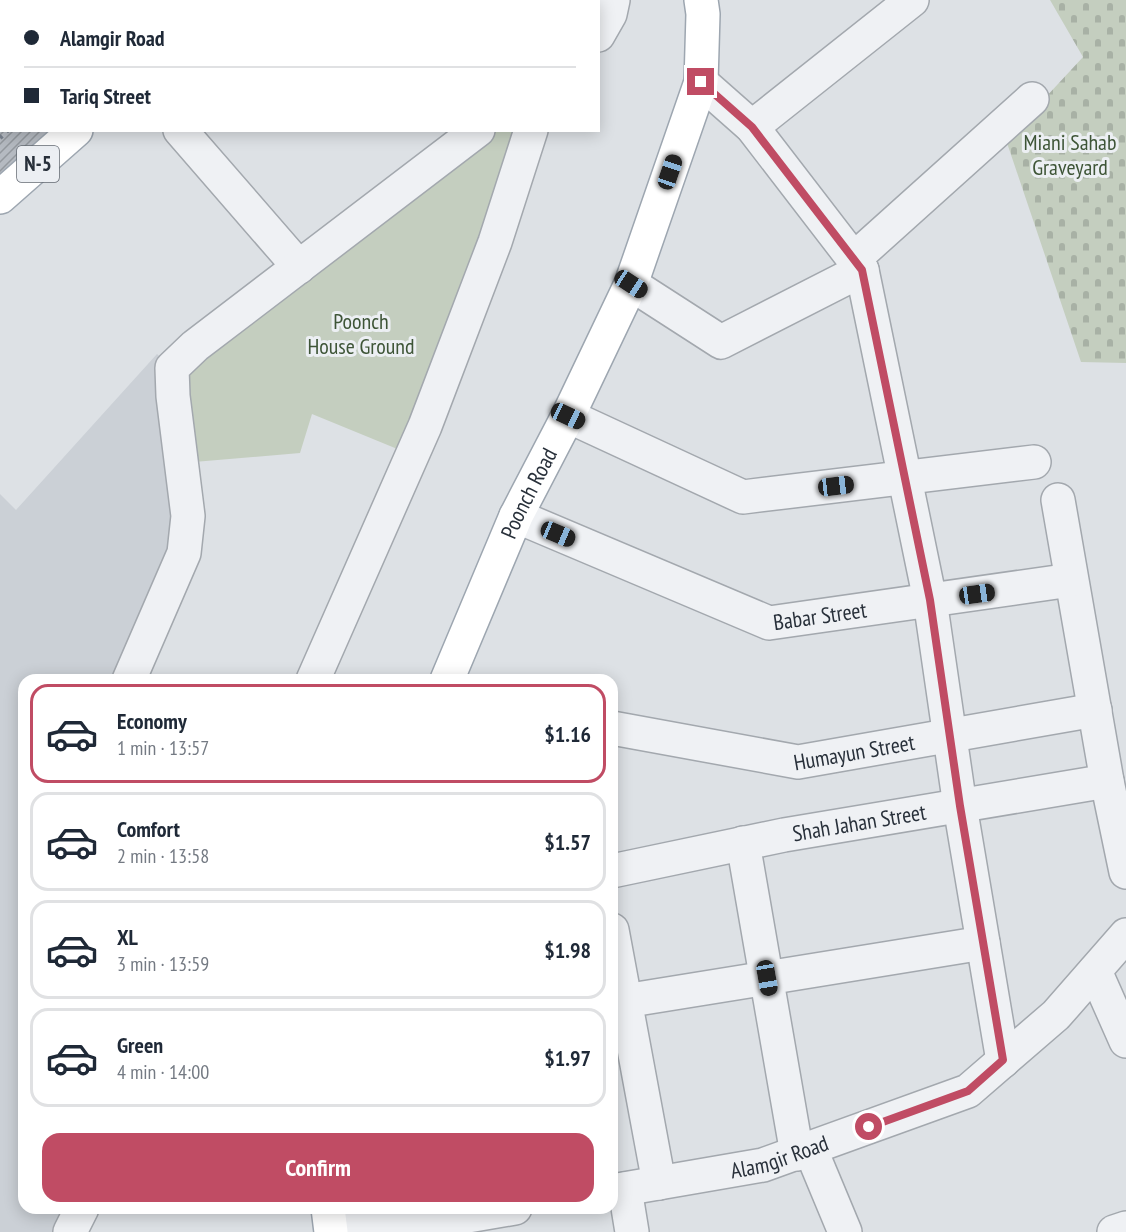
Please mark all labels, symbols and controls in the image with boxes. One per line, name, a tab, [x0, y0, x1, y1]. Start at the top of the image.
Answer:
text: Alamgir Road	[60, 24, 165, 52]
route end	[687, 68, 714, 95]
text: Tariq Street	[60, 82, 151, 110]
park label: Miani Sahab Graveyard	[1024, 128, 1116, 181]
road number: N-5	[17, 146, 59, 182]
car	[656, 152, 684, 192]
car	[611, 267, 651, 301]
park label: Poonch House Ground	[307, 307, 415, 360]
car	[548, 400, 588, 432]
street label: Poonch Road	[494, 443, 563, 542]
car	[817, 475, 855, 497]
car	[538, 519, 578, 549]
car	[958, 583, 996, 605]
street label: Babar Street	[771, 595, 868, 636]
icon: car	[45, 707, 99, 761]
text: Economy	[117, 707, 187, 735]
text: $1.16	[544, 720, 591, 748]
street label: Humayun Street	[791, 728, 917, 777]
text: 1 min · 13:57	[117, 735, 209, 761]
street label: Shah Jahan Street	[790, 797, 928, 847]
icon: car	[45, 815, 99, 869]
text: Comfort	[117, 815, 180, 843]
text: $1.57	[544, 828, 591, 856]
text: 2 min · 13:58	[117, 843, 209, 869]
icon: car	[45, 923, 99, 977]
text: XL	[117, 923, 138, 951]
text: $1.98	[544, 936, 591, 964]
text: 3 min · 13:59	[117, 951, 209, 977]
car	[755, 959, 779, 997]
icon: car	[45, 1031, 99, 1085]
text: Green	[117, 1031, 163, 1059]
text: $1.97	[544, 1044, 591, 1072]
text: 4 min · 14:00	[117, 1059, 209, 1085]
route start	[855, 1113, 882, 1140]
street label: Alamgir Road	[728, 1129, 832, 1184]
button: Confirm	[42, 1133, 594, 1202]

